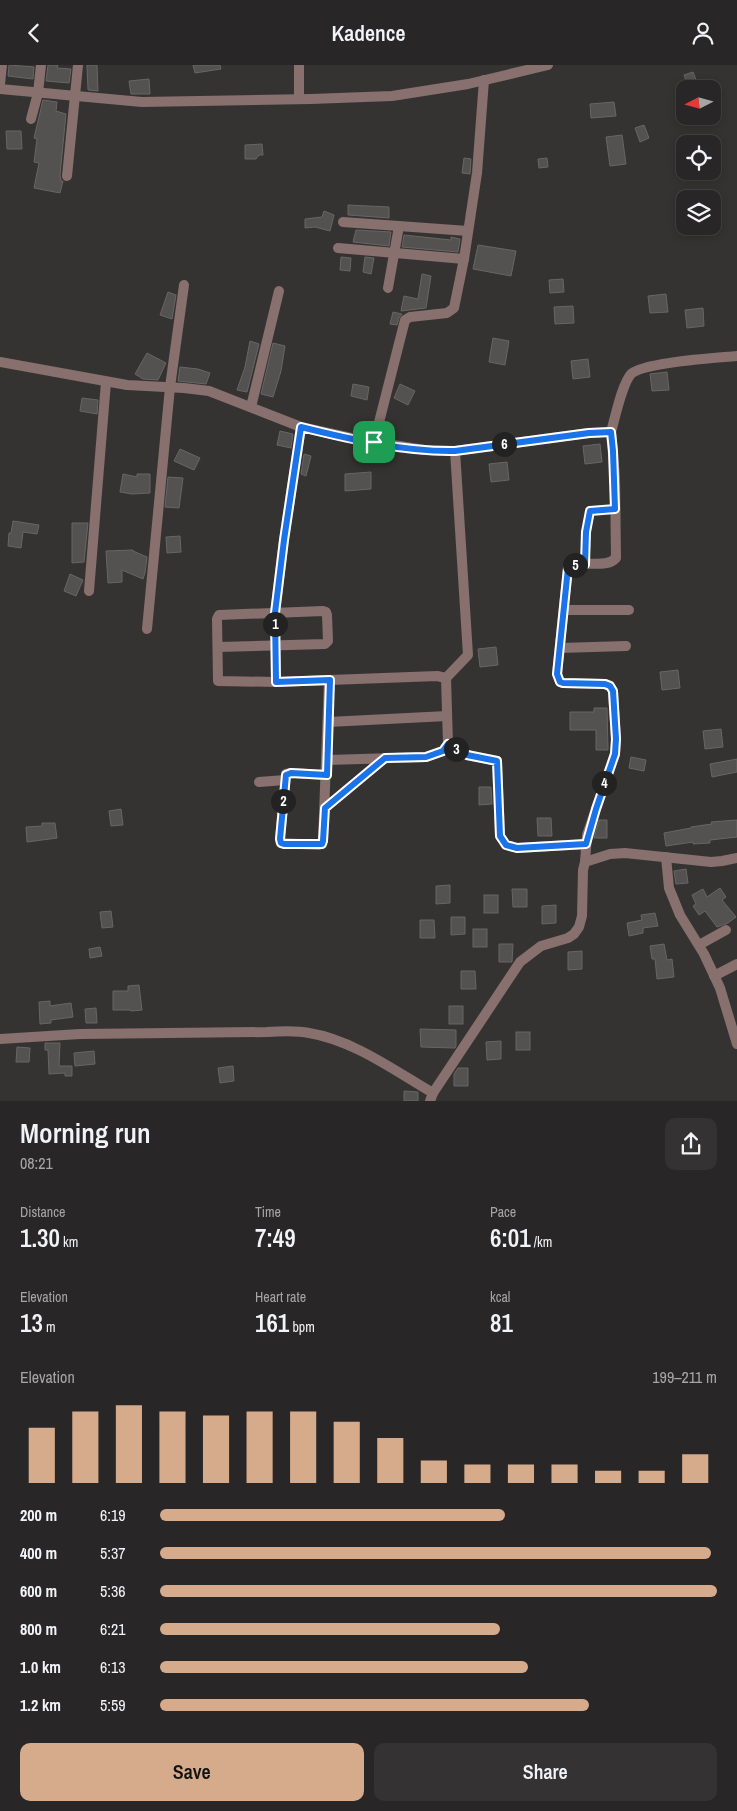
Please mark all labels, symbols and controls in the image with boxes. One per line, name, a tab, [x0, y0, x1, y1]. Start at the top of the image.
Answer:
text: Kadence	[332, 18, 405, 48]
icon: back	[20, 19, 48, 47]
icon: person	[689, 19, 717, 47]
north arrow	[676, 80, 721, 125]
map controls	[676, 80, 721, 235]
button: locate	[676, 135, 721, 180]
button: layers	[676, 190, 721, 235]
pin	[353, 421, 395, 463]
icon: arrive	[360, 428, 388, 456]
pin: 6	[492, 431, 516, 457]
text: 6	[501, 435, 508, 453]
pin: 5	[562, 553, 588, 577]
text: 5	[572, 556, 579, 574]
pin: 1	[262, 611, 288, 637]
text: 1	[272, 615, 279, 633]
pin: 3	[444, 737, 468, 761]
text: 3	[453, 740, 460, 758]
pin: 4	[592, 771, 616, 795]
text: 4	[601, 774, 608, 792]
pin: 2	[270, 789, 296, 813]
text: 2	[280, 792, 287, 810]
text: Morning run	[20, 1114, 151, 1152]
button: share	[665, 1118, 717, 1170]
text: 08:21	[20, 1152, 53, 1174]
text: Distance	[20, 1203, 65, 1221]
text: Time	[255, 1203, 281, 1221]
text: Pace	[490, 1203, 516, 1221]
text: 1.30	[20, 1221, 60, 1255]
text: 7:49	[255, 1221, 296, 1255]
text: 6:01	[490, 1221, 531, 1255]
text: km	[60, 1233, 78, 1251]
text: /km	[531, 1233, 552, 1251]
text: Elevation	[20, 1288, 68, 1306]
text: Heart rate	[255, 1288, 306, 1306]
text: kcal	[490, 1288, 510, 1306]
text: 13	[20, 1306, 43, 1340]
text: 161	[255, 1306, 289, 1340]
text: 81	[490, 1306, 513, 1340]
text: m	[43, 1318, 56, 1336]
text: bpm	[289, 1318, 315, 1336]
text: Elevation	[20, 1366, 75, 1388]
text: 199–211 m	[652, 1366, 717, 1388]
text: 200 m	[20, 1504, 57, 1526]
text: 6:19	[100, 1504, 126, 1526]
text: 400 m	[20, 1542, 57, 1564]
text: 5:37	[100, 1542, 126, 1564]
text: 600 m	[20, 1580, 57, 1602]
text: 5:36	[100, 1580, 126, 1602]
text: 800 m	[20, 1618, 57, 1640]
text: 6:21	[100, 1618, 126, 1640]
text: 1.0 km	[20, 1656, 61, 1678]
text: 6:13	[100, 1656, 126, 1678]
text: 1.2 km	[20, 1694, 61, 1716]
text: 5:59	[100, 1694, 126, 1716]
button: Save	[20, 1743, 364, 1801]
button: Share	[374, 1743, 717, 1801]

